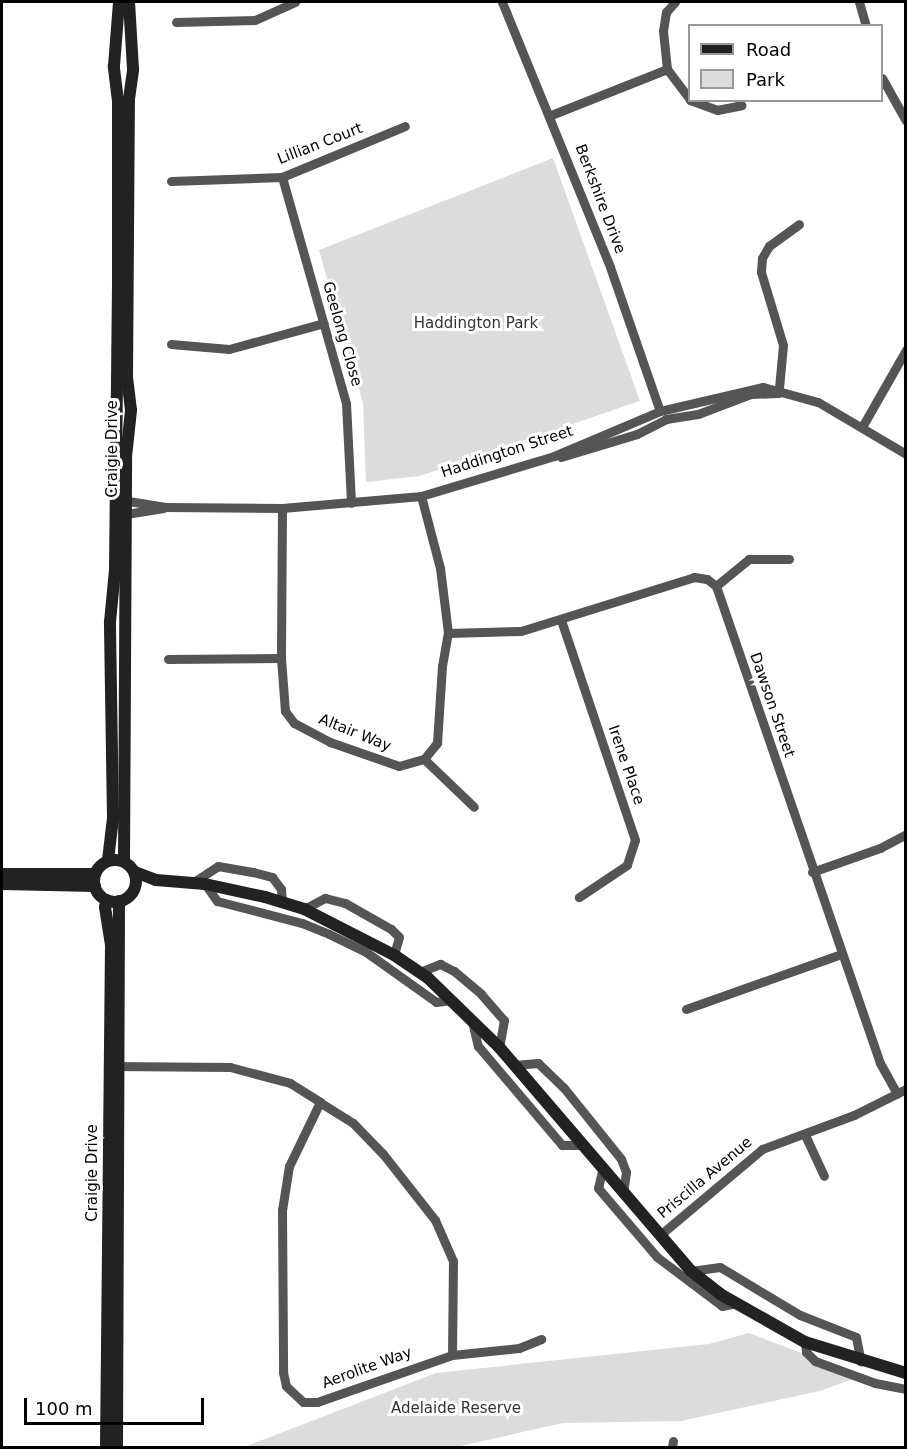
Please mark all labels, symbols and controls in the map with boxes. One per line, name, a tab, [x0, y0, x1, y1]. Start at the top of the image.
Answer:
legend	[688, 24, 883, 102]
text: Road	[746, 39, 791, 60]
text: Park	[746, 69, 785, 90]
street label: Lillian Court	[275, 120, 365, 168]
street label: Berkshire Drive	[571, 142, 629, 256]
street label: Geelong Close	[318, 280, 366, 388]
park label: Haddington Park	[414, 315, 538, 333]
street label: Craigie Drive	[104, 400, 122, 498]
street label: Haddington Street	[439, 422, 575, 482]
street label: Dawson Street	[746, 650, 798, 760]
street label: Altair Way	[316, 710, 394, 756]
street label: Irene Place	[604, 723, 648, 807]
street label: Craigie Drive	[84, 1124, 102, 1222]
street label: Priscilla Avenue	[654, 1133, 756, 1223]
street label: Aerolite Way	[320, 1343, 414, 1393]
scale bar	[27, 1386, 207, 1424]
text: 100 m	[35, 1398, 93, 1419]
park label: Adelaide Reserve	[391, 1400, 521, 1418]

